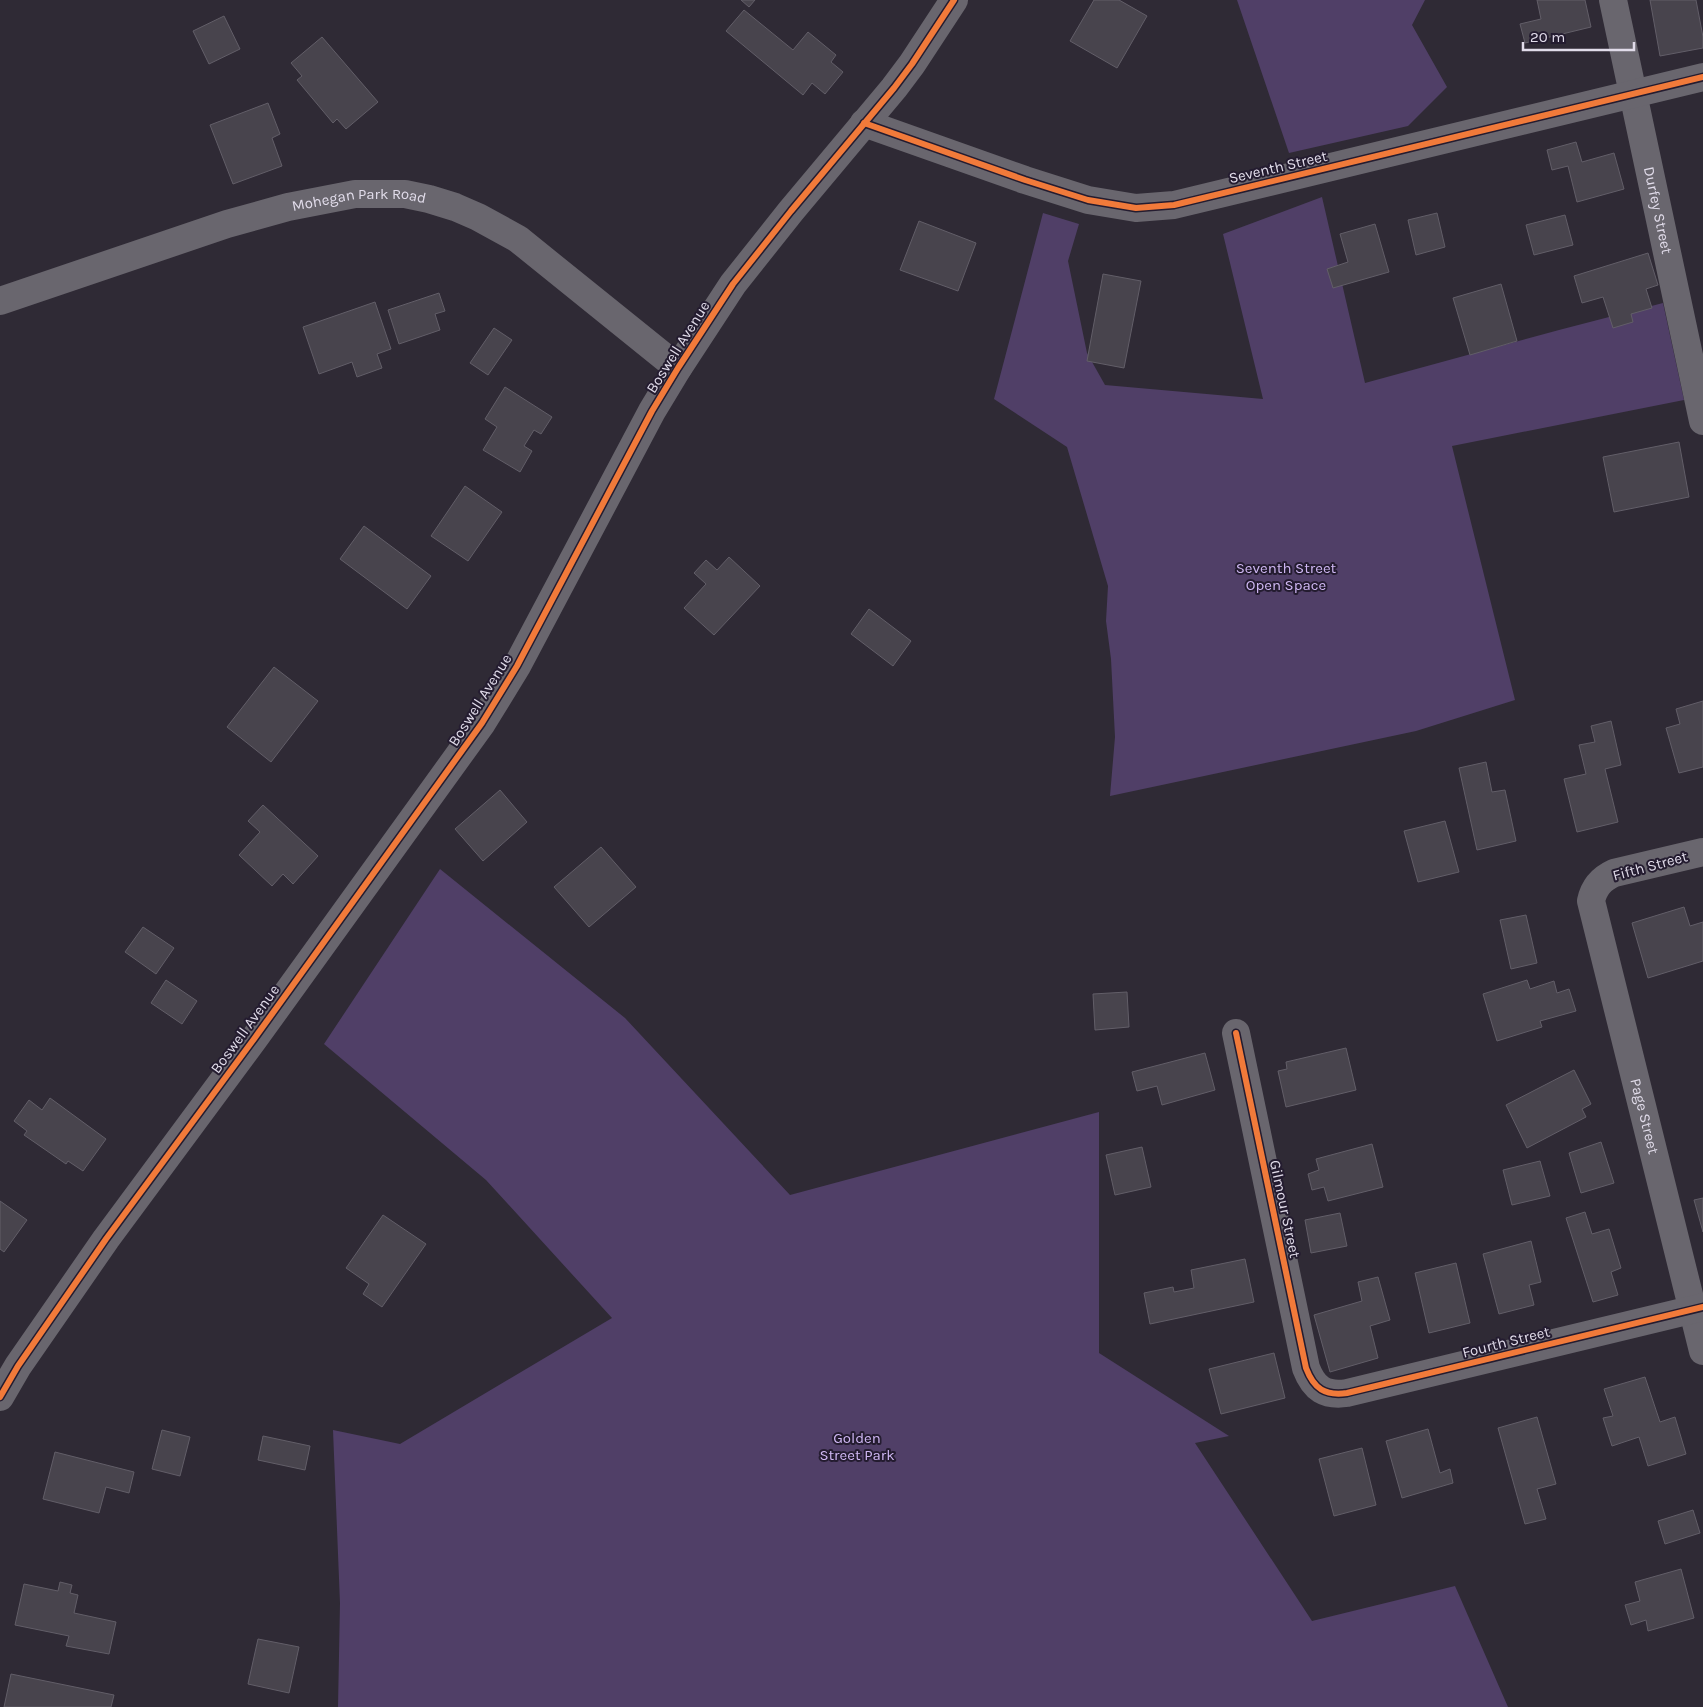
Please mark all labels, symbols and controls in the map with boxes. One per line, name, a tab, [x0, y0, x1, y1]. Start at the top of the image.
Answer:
scale bar	[1523, 20, 1634, 52]
text: 20 m	[1530, 28, 1565, 46]
street label: Seventh Street	[1227, 147, 1329, 187]
street label: Durfey Street	[1640, 165, 1676, 256]
street label: Mohegan Park Road	[290, 184, 428, 215]
street label: Boswell Avenue	[642, 298, 714, 396]
park label: Seventh Street Open Space	[1236, 559, 1337, 594]
street label: Boswell Avenue	[444, 651, 516, 749]
street label: Fifth Street	[1611, 847, 1690, 885]
street label: Boswell Avenue	[207, 981, 283, 1077]
street label: Page Street	[1626, 1076, 1663, 1156]
street label: Gilmour Street	[1266, 1158, 1304, 1260]
street label: Fourth Street	[1460, 1322, 1552, 1362]
park label: Golden Street Park	[819, 1429, 895, 1464]

